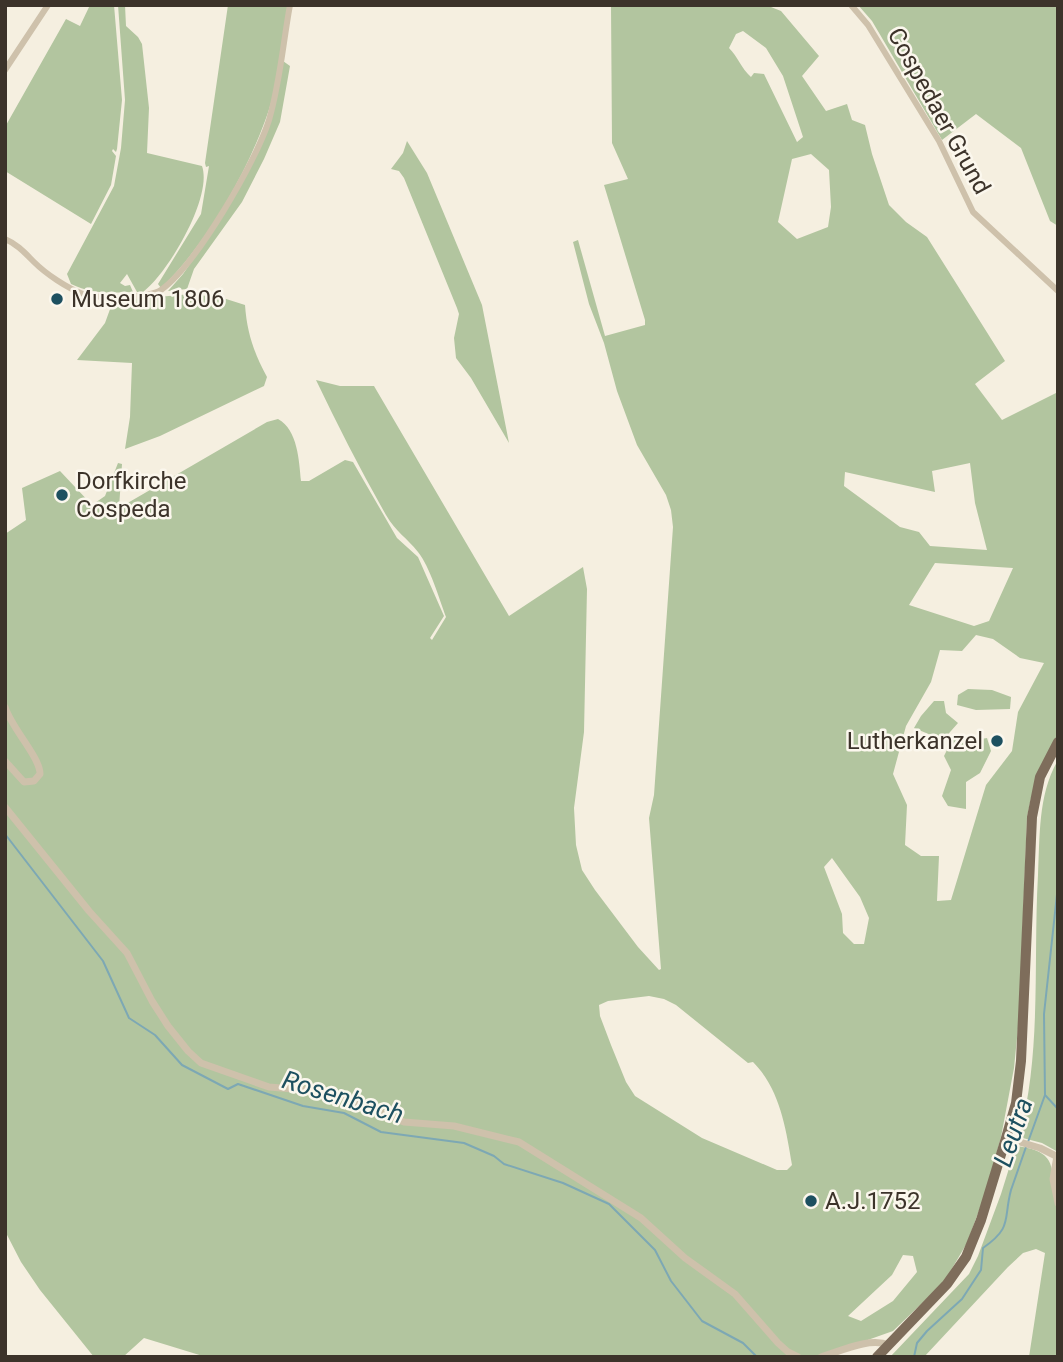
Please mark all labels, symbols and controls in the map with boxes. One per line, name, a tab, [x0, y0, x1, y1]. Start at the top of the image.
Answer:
street label: Cospedaer Grund	[882, 23, 996, 199]
place label: Museum 1806	[71, 285, 224, 313]
marker: Museum 1806	[49, 291, 65, 307]
place label: Dorfkirche Cospeda	[76, 467, 187, 523]
marker: Dorfkirche Cospeda	[54, 487, 70, 503]
place label: Lutherkanzel	[847, 727, 983, 755]
marker: Lutherkanzel	[989, 733, 1005, 749]
water label: Rosenbach	[279, 1064, 407, 1130]
water label: Leutra	[987, 1094, 1039, 1170]
place label: A.J.1752	[825, 1187, 921, 1215]
marker: A.J.1752	[803, 1193, 819, 1209]

